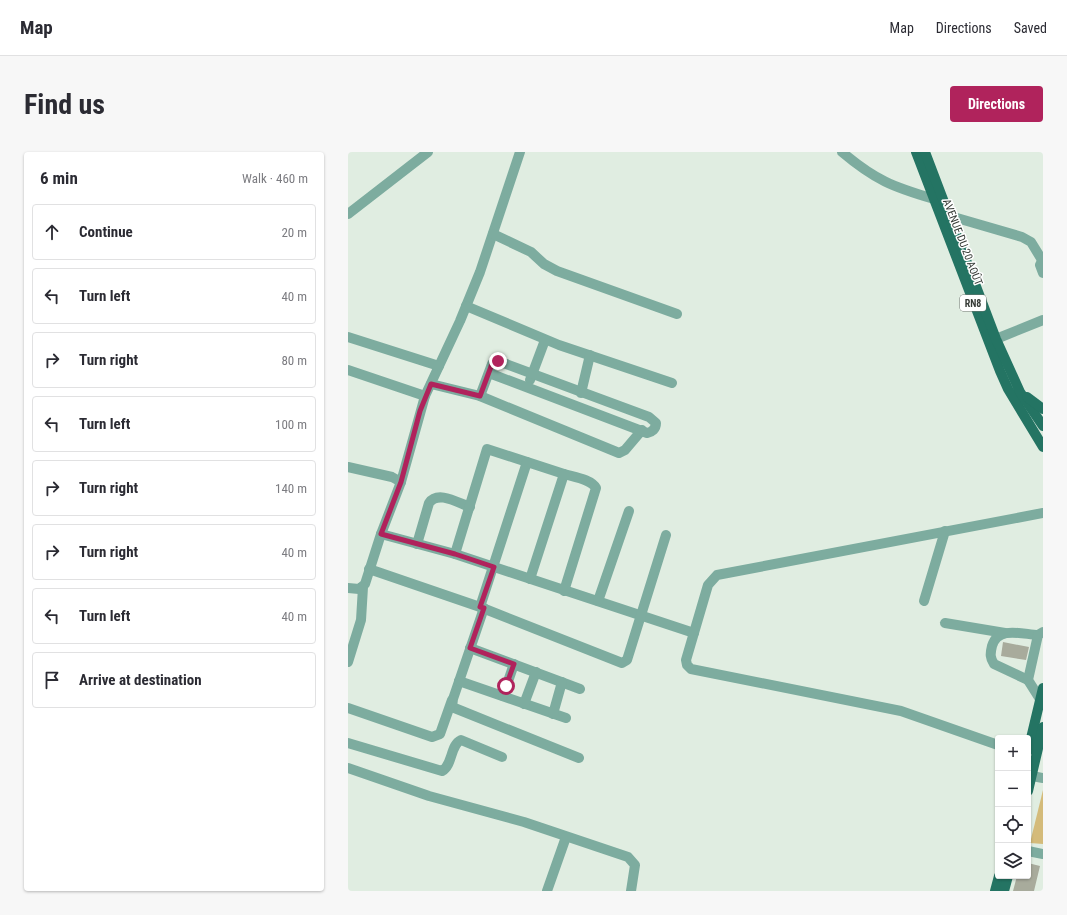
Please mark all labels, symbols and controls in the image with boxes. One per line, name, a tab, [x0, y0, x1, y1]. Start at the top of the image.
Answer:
text: Map	[20, 16, 53, 39]
text: Map	[890, 20, 914, 36]
text: Directions	[936, 20, 992, 36]
text: Saved	[1014, 20, 1047, 36]
button: Directions	[950, 86, 1043, 122]
text: Find us	[24, 88, 105, 121]
text: 6 min	[40, 168, 78, 188]
text: Walk · 460 m	[242, 171, 308, 186]
street label: AVENUE DU 20 AOÛT	[940, 197, 985, 288]
icon: ahead	[41, 221, 63, 243]
text: Continue	[79, 223, 133, 241]
text: 20 m	[281, 225, 307, 240]
icon: left	[41, 285, 63, 307]
text: Turn left	[79, 287, 130, 305]
text: 40 m	[281, 289, 307, 304]
road number: RN8	[960, 295, 986, 311]
icon: right	[41, 349, 63, 371]
text: Turn right	[79, 351, 138, 369]
route end	[489, 352, 507, 370]
text: 80 m	[281, 353, 307, 368]
icon: left	[41, 413, 63, 435]
text: Turn left	[79, 415, 130, 433]
text: 100 m	[275, 417, 307, 432]
icon: right	[41, 477, 63, 499]
text: Turn right	[79, 479, 138, 497]
text: 140 m	[275, 481, 307, 496]
icon: right	[41, 541, 63, 563]
text: Turn right	[79, 543, 138, 561]
text: 40 m	[281, 545, 307, 560]
icon: left	[41, 605, 63, 627]
text: Turn left	[79, 607, 130, 625]
text: 40 m	[281, 609, 307, 624]
icon: arrive	[41, 669, 63, 691]
text: Arrive at destination	[79, 671, 202, 689]
route start	[497, 677, 515, 695]
map controls	[995, 735, 1031, 879]
button: +	[995, 735, 1031, 771]
button: −	[995, 771, 1031, 807]
button: locate	[995, 807, 1031, 843]
button: layers	[995, 843, 1031, 879]

